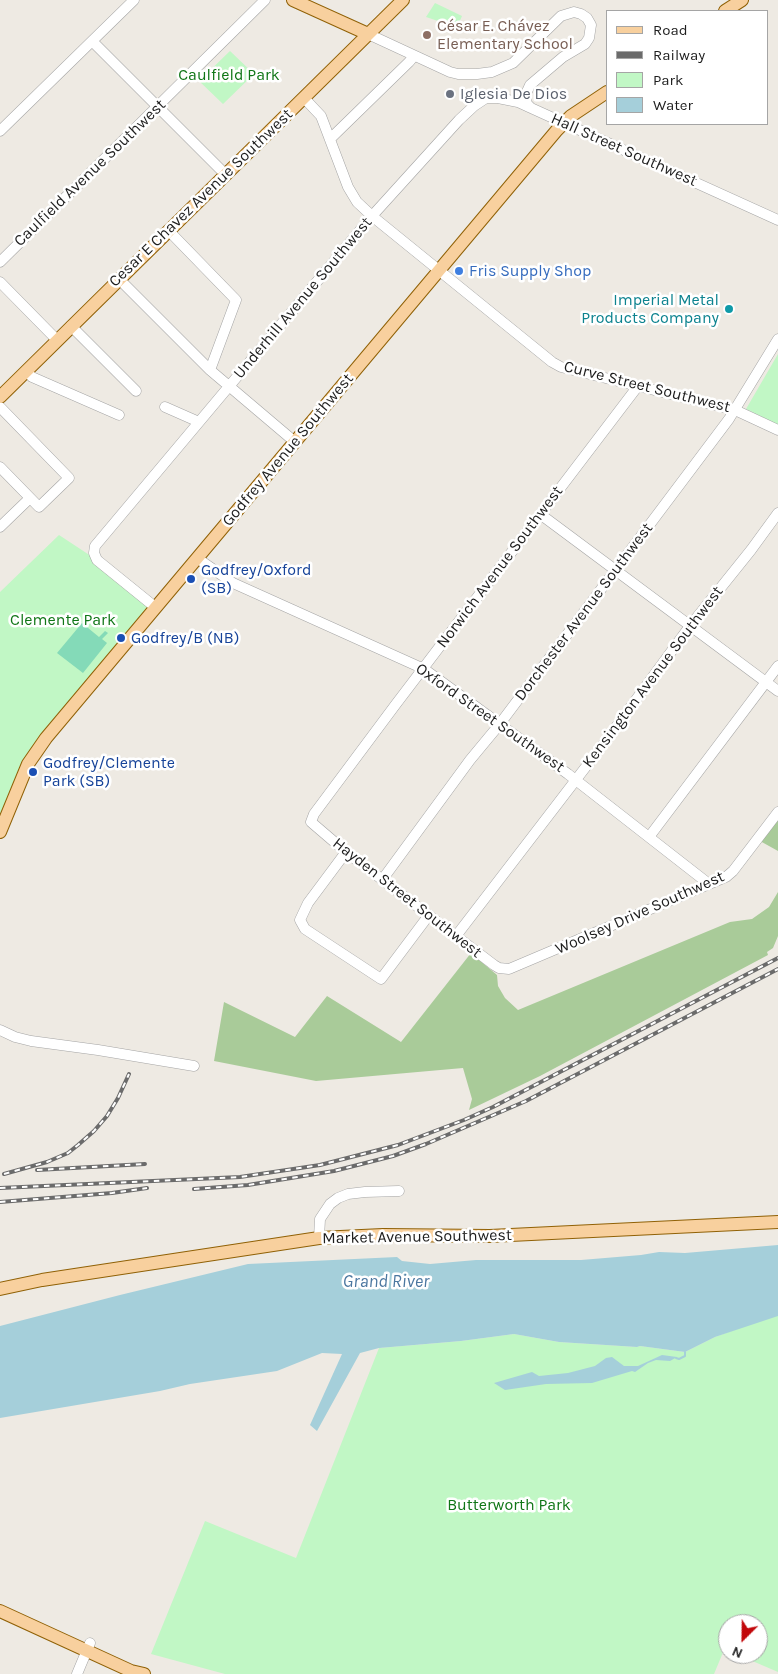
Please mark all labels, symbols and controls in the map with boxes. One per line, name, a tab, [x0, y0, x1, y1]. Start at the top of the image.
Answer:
legend	[606, 10, 768, 125]
place label: César E. Chávez Elementary School	[437, 16, 573, 54]
text: Road	[653, 21, 688, 39]
marker: César E. Chávez Elementary School	[421, 29, 433, 41]
text: Railway	[653, 46, 705, 64]
park label: Caulfield Park	[178, 65, 280, 85]
text: Park	[653, 71, 683, 89]
place label: Iglesia De Dios	[460, 84, 567, 104]
marker: Iglesia De Dios	[444, 88, 456, 100]
street label: Caulfield Avenue Southwest	[10, 95, 170, 251]
text: Water	[653, 96, 693, 114]
street label: Cesar E Chavez Avenue Southwest	[105, 105, 297, 291]
street label: Hall Street Southwest	[548, 109, 700, 191]
street label: Underhill Avenue Southwest	[230, 213, 376, 383]
place label: Fris Supply Shop	[469, 261, 591, 281]
marker: Fris Supply Shop	[453, 265, 465, 277]
place label: Imperial Metal Products Company	[581, 290, 719, 328]
marker: Imperial Metal Products Company	[723, 303, 735, 315]
street label: Curve Street Southwest	[562, 357, 732, 417]
street label: Godfrey Avenue Southwest	[218, 370, 358, 530]
street label: Norwich Avenue Southwest	[433, 482, 567, 652]
street label: Dorchester Avenue Southwest	[511, 519, 657, 705]
place label: Godfrey/Oxford (SB)	[201, 560, 311, 598]
marker: Godfrey/Oxford (SB)	[185, 573, 197, 585]
street label: Kensington Avenue Southwest	[578, 583, 728, 771]
park label: Clemente Park	[10, 610, 116, 630]
place label: Godfrey/B (NB)	[131, 628, 239, 648]
marker: Godfrey/B (NB)	[115, 632, 127, 644]
street label: Oxford Street Southwest	[412, 659, 568, 777]
place label: Godfrey/Clemente Park (SB)	[43, 753, 175, 791]
marker: Godfrey/Clemente Park (SB)	[27, 766, 39, 778]
street label: Hayden Street Southwest	[329, 834, 485, 962]
street label: Woolsey Drive Southwest	[553, 867, 727, 959]
street label: Market Avenue Southwest	[322, 1226, 512, 1248]
water label: Grand River	[343, 1271, 429, 1293]
park label: Butterworth Park	[447, 1495, 571, 1515]
north arrow	[718, 1614, 768, 1664]
text: N	[729, 1643, 745, 1662]

